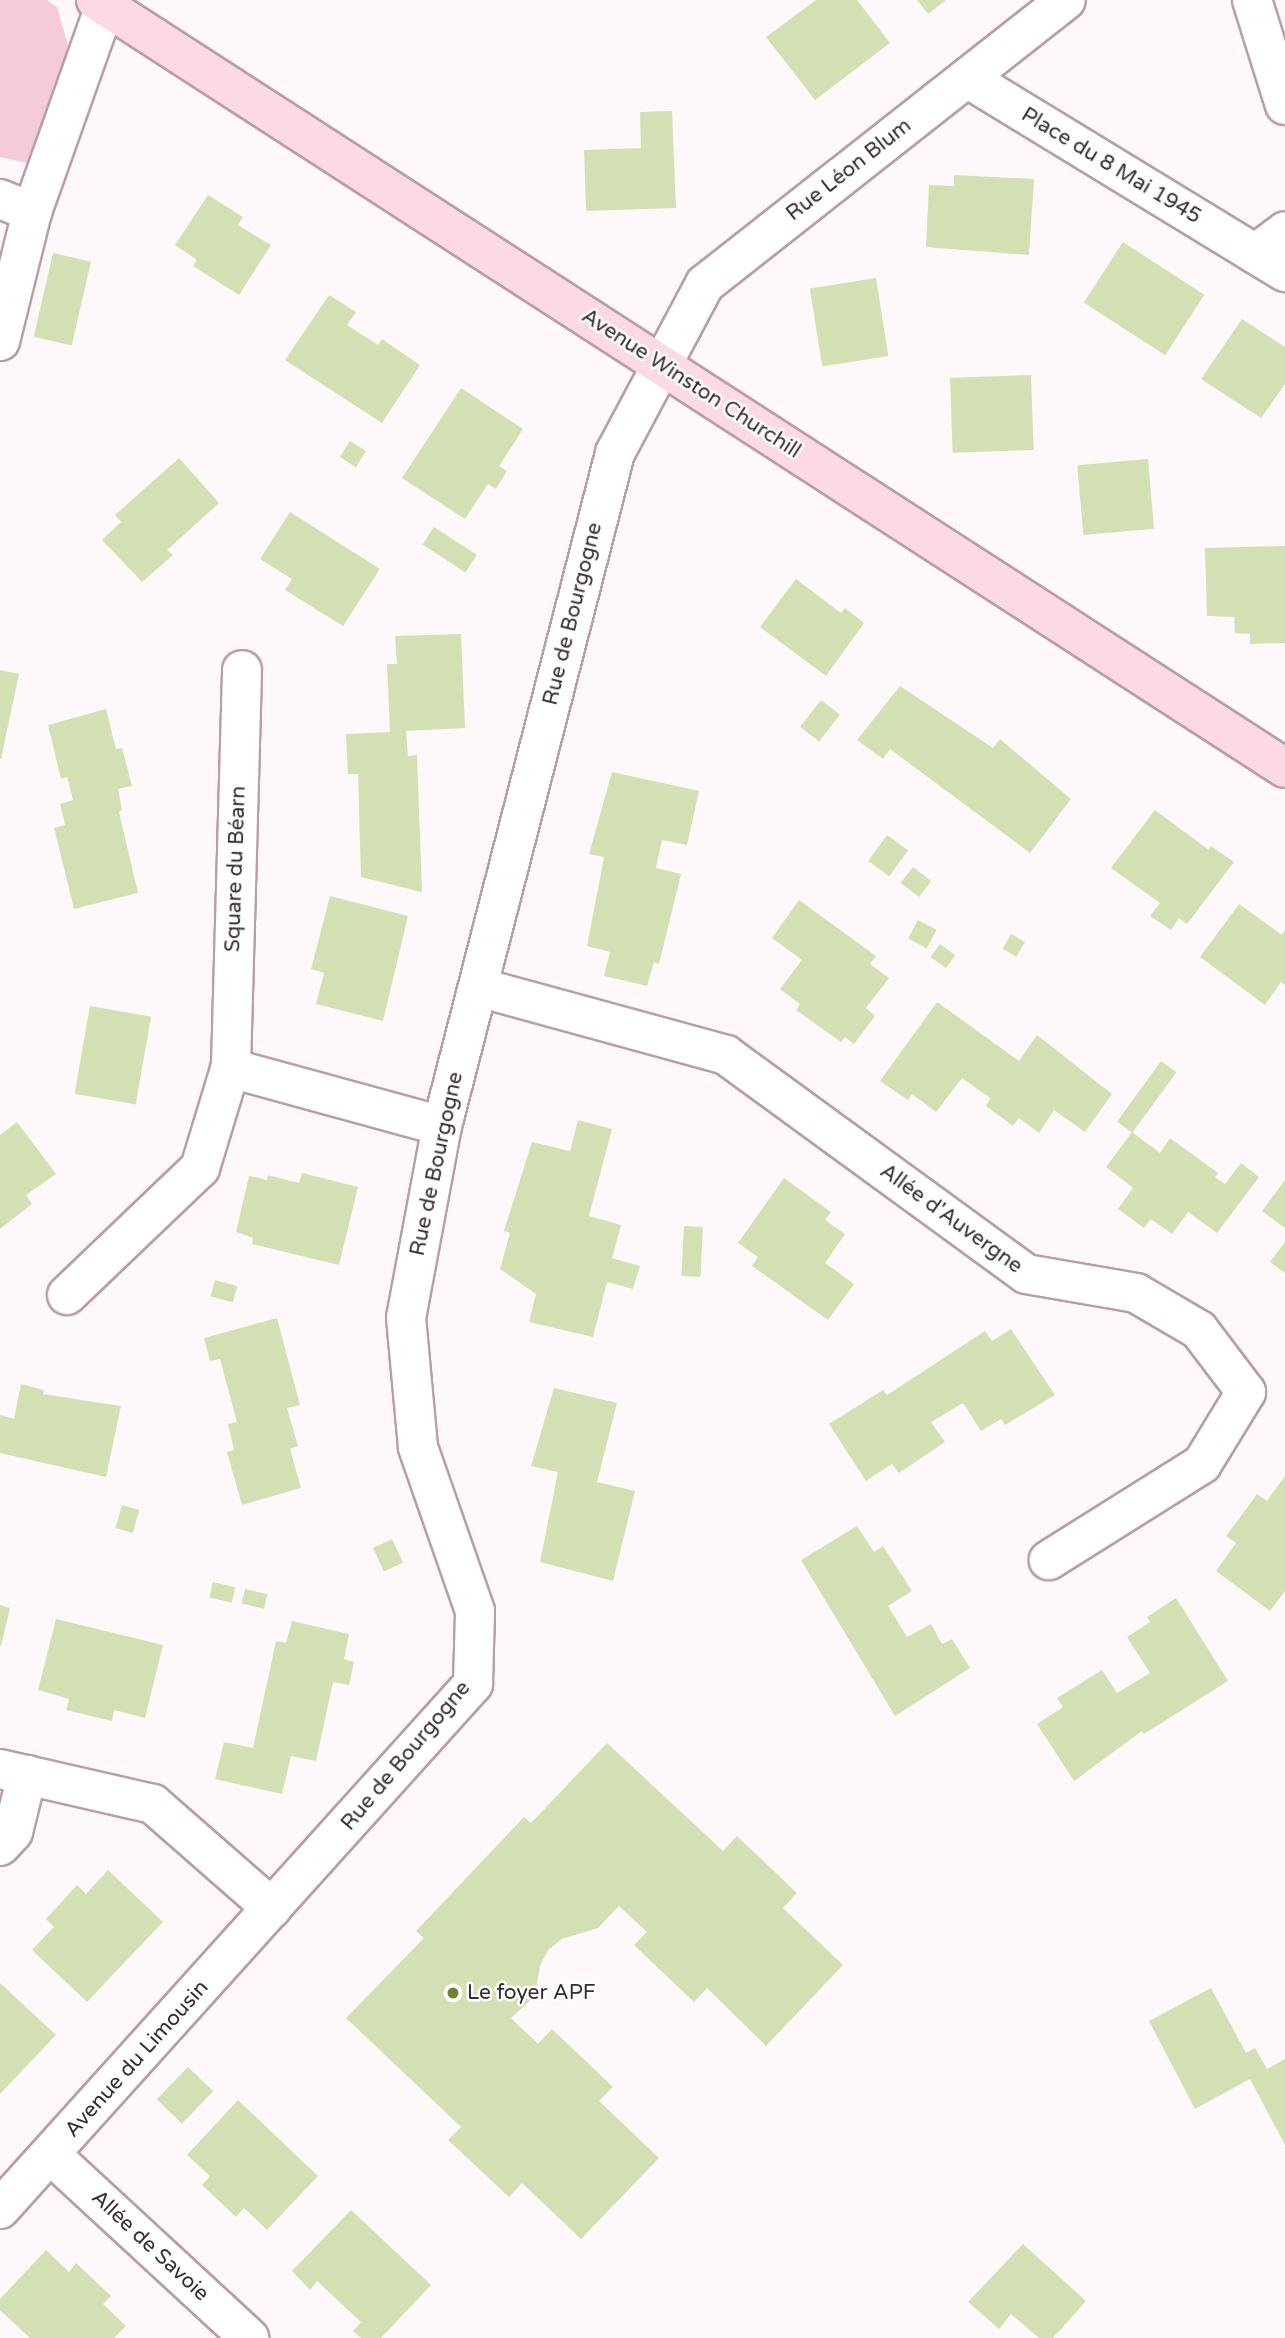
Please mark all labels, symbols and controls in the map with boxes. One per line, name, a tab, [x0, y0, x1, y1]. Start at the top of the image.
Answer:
street label: Place du 8 Mai 1945	[1017, 102, 1205, 230]
street label: Rue Léon Blum	[781, 113, 917, 227]
street label: Avenue Winston Churchill	[577, 304, 805, 464]
street label: Rue de Bourgogne	[538, 520, 608, 708]
street label: Square du Béarn	[221, 785, 251, 953]
street label: Rue de Bourgogne	[405, 1070, 469, 1258]
street label: Allée d'Auvergne	[875, 1159, 1027, 1279]
street label: Rue de Bourgogne	[336, 1676, 476, 1836]
street label: Avenue du Limousin	[60, 1975, 214, 2143]
place label: Le foyer APF	[467, 1980, 596, 2006]
marker: Le foyer APF	[445, 1985, 461, 2001]
street label: Allée de Savoie	[86, 2185, 214, 2307]

